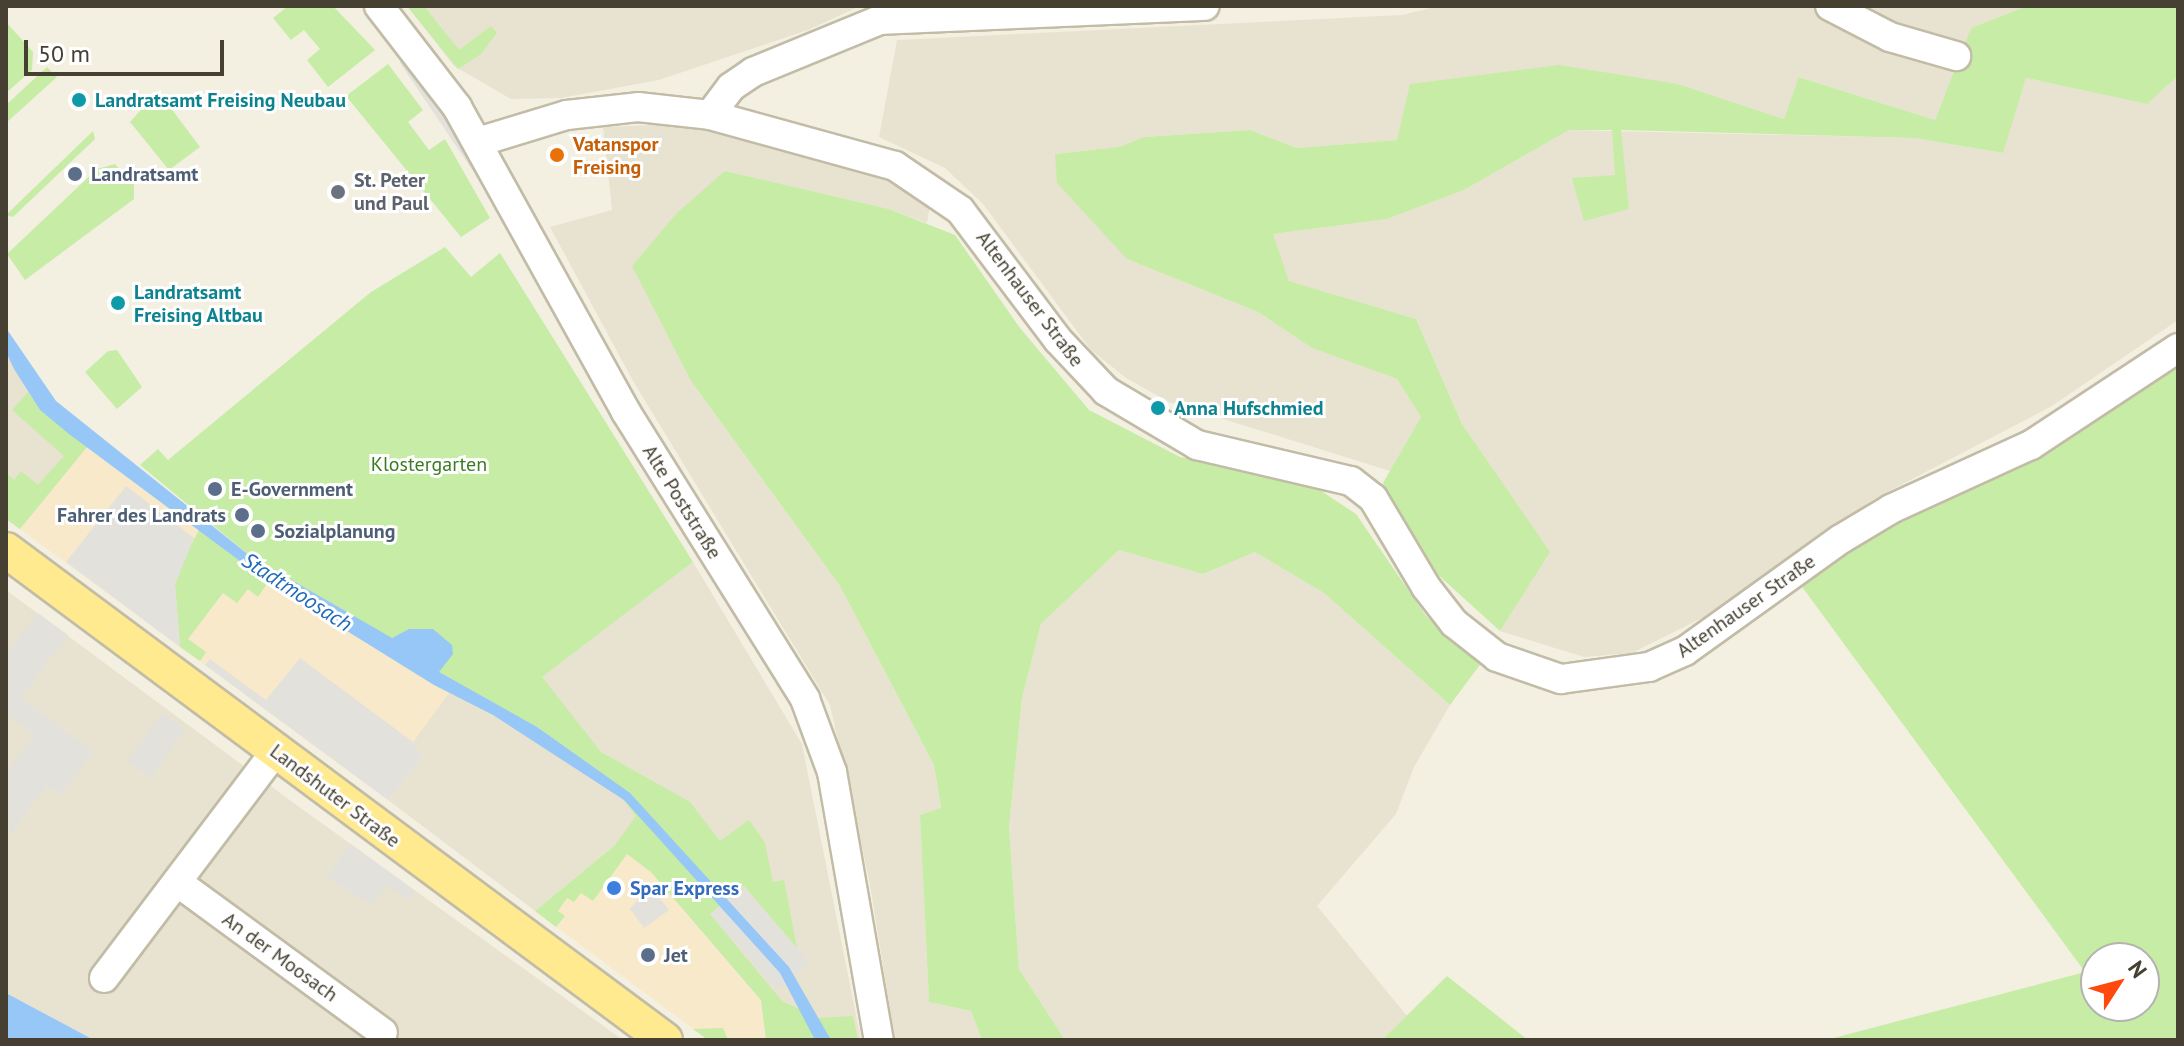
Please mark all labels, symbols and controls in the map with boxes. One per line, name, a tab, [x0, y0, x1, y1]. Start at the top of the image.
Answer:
scale bar	[28, 24, 228, 74]
text: 50 m	[38, 38, 90, 69]
place label: Landratsamt Freising Neubau	[95, 88, 346, 112]
marker: Landratsamt Freising Neubau	[70, 91, 88, 109]
place label: Vatanspor Freising	[573, 132, 659, 179]
marker: Vatanspor Freising	[548, 146, 566, 164]
place label: Landratsamt	[91, 162, 198, 186]
marker: Landratsamt	[66, 165, 84, 183]
place label: St. Peter und Paul	[354, 168, 429, 215]
marker: St. Peter und Paul	[329, 183, 347, 201]
street label: Altenhauser Straße	[971, 226, 1089, 372]
place label: Landratsamt Freising Altbau	[134, 280, 264, 327]
marker: Landratsamt Freising Altbau	[109, 294, 127, 312]
place label: Anna Hufschmied	[1174, 396, 1323, 420]
marker: Anna Hufschmied	[1149, 399, 1167, 417]
street label: Alte Poststraße	[637, 441, 727, 563]
park label: Klostergarten	[371, 452, 487, 476]
place label: E-Government	[231, 477, 353, 501]
marker: E-Government	[206, 480, 224, 498]
place label: Fahrer des Landrats	[57, 503, 226, 527]
marker: Fahrer des Landrats	[233, 506, 251, 524]
place label: Sozialplanung	[274, 519, 395, 543]
marker: Sozialplanung	[249, 522, 267, 540]
water label: Stadtmoosach	[237, 547, 357, 637]
street label: Altenhauser Straße	[1672, 549, 1820, 663]
street label: Landshuter Straße	[265, 739, 405, 853]
place label: Spar Express	[630, 876, 739, 900]
marker: Spar Express	[605, 879, 623, 897]
street label: An der Moosach	[218, 907, 342, 1007]
north arrow	[2080, 942, 2160, 1022]
place label: Jet	[664, 943, 688, 967]
marker: Jet	[639, 946, 657, 964]
text: N	[2122, 955, 2153, 983]

